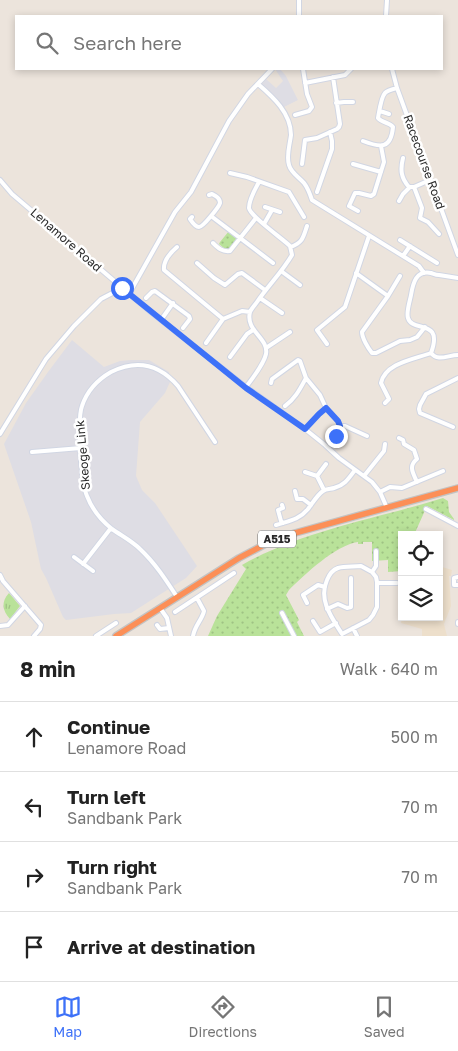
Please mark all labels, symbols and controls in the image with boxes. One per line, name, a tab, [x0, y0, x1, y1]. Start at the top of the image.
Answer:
search box	[15, 15, 443, 70]
icon: search	[33, 29, 61, 57]
text: Search here	[73, 31, 182, 54]
street label: Racecourse Road	[400, 112, 449, 211]
street label: Lenamore Road	[28, 205, 105, 275]
route start	[111, 277, 134, 300]
street label: Skeoge Link	[72, 419, 93, 491]
route end	[325, 425, 348, 448]
road number: A515	[258, 530, 296, 548]
map controls	[398, 531, 443, 621]
button: locate	[398, 531, 443, 576]
button: layers	[398, 576, 443, 621]
text: 8 min	[20, 656, 76, 682]
text: Walk · 640 m	[340, 659, 438, 679]
text: Continue	[67, 715, 150, 738]
icon: ahead	[20, 723, 48, 751]
text: 500 m	[391, 727, 438, 747]
text: Lenamore Road	[67, 738, 186, 758]
text: Turn left	[67, 785, 146, 808]
icon: left	[20, 793, 48, 821]
text: 70 m	[401, 797, 438, 817]
text: Sandbank Park	[67, 808, 182, 828]
text: Turn right	[67, 855, 157, 878]
icon: right	[20, 863, 48, 891]
text: 70 m	[401, 867, 438, 887]
text: Sandbank Park	[67, 878, 182, 898]
icon: arrive	[20, 933, 48, 961]
text: Arrive at destination	[67, 935, 255, 958]
tab: Map	[53, 993, 82, 1040]
tab: Directions	[189, 993, 257, 1040]
tab: Saved	[364, 993, 405, 1040]

